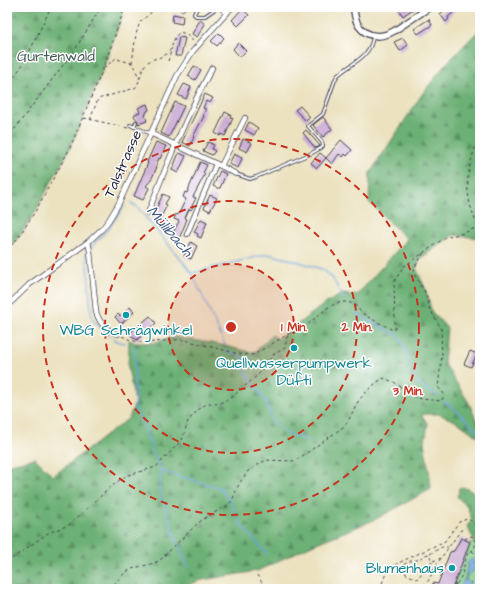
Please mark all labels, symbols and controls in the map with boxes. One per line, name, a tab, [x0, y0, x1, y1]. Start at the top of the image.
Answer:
park label: Gurtenwald	[17, 46, 95, 67]
street label: Talstrasse	[99, 127, 147, 201]
water label: Mülibach	[142, 201, 199, 262]
marker: WBG Schrägwinkel	[121, 310, 131, 320]
text: 1 Min.	[281, 319, 307, 336]
text: 2 Min.	[340, 319, 373, 336]
place label: WBG Schrägwinkel	[60, 320, 192, 342]
centre of rings	[224, 320, 238, 334]
marker: Quellwasserpumpwerk Düfti	[289, 343, 299, 353]
place label: Quellwasserpumpwerk Düfti	[216, 353, 372, 391]
text: 3 Min.	[392, 383, 423, 400]
place label: Blumenhaus	[366, 558, 444, 579]
marker: Blumenhaus	[447, 563, 457, 573]

